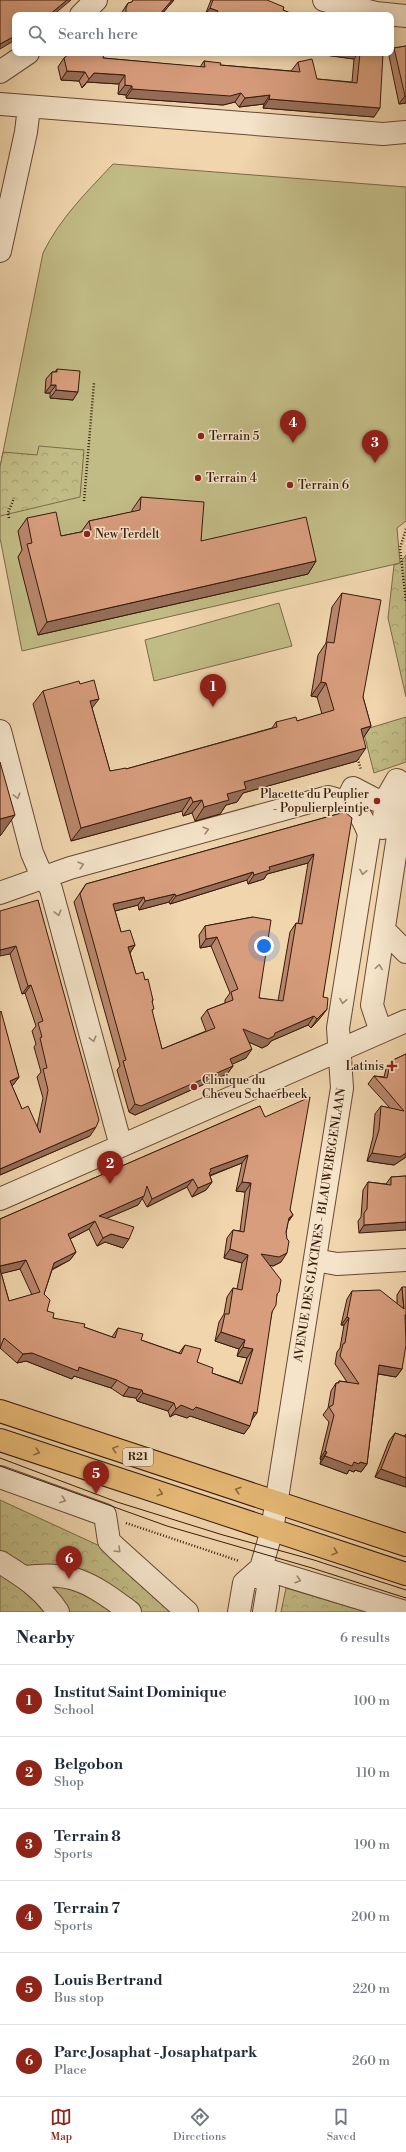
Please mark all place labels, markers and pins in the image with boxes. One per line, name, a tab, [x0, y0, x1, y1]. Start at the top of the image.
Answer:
pin: 4	[280, 410, 306, 443]
place label: Terrain 5	[209, 429, 260, 444]
pin: 3	[362, 430, 388, 463]
marker: Terrain 5	[196, 431, 206, 441]
place label: Terrain 4	[206, 471, 257, 486]
marker: Terrain 4	[193, 473, 203, 483]
place label: Terrain 6	[298, 478, 349, 493]
marker: Terrain 6	[285, 480, 295, 490]
place label: New Terdelt	[95, 527, 160, 542]
marker: New Terdelt	[82, 529, 92, 539]
pin: 1	[200, 674, 226, 707]
place label: Placette du Peuplier - Populierpleintje	[260, 787, 369, 816]
marker: Placette du Peuplier - Populierpleintje	[372, 796, 382, 806]
place label: Latinis	[345, 1059, 384, 1074]
marker: Latinis	[387, 1061, 397, 1071]
place label: Clinique du Cheveu Schaerbeek	[202, 1073, 308, 1102]
marker: Clinique du Cheveu Schaerbeek	[189, 1082, 199, 1092]
pin: 2	[97, 1151, 123, 1184]
pin: 5	[83, 1461, 109, 1494]
pin: 6	[56, 1546, 82, 1579]

